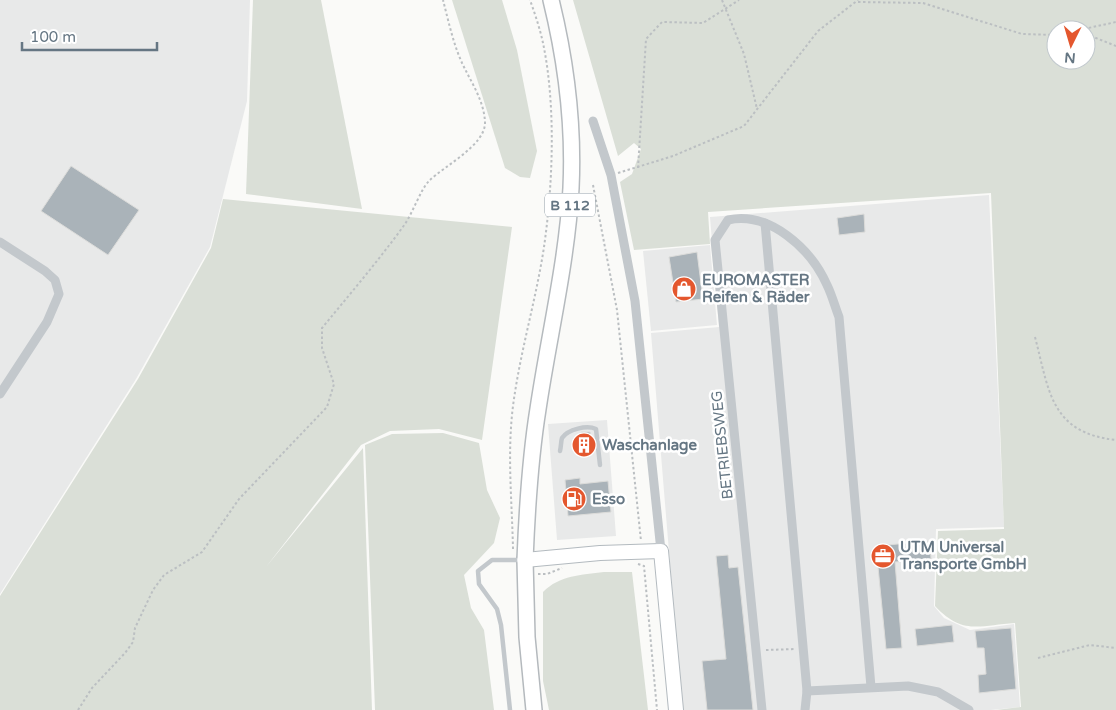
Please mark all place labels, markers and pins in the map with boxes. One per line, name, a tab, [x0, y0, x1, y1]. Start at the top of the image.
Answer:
place label: EUROMASTER Reifen & Räder	[702, 271, 810, 306]
shop icon: EUROMASTER Reifen & Räder	[671, 276, 697, 302]
building icon: Waschanlage	[571, 432, 597, 458]
place label: Waschanlage	[602, 436, 698, 455]
fuel station icon: Esso	[561, 486, 587, 512]
place label: Esso	[592, 490, 625, 508]
place label: UTM Universal Transporte GmbH	[899, 538, 1027, 574]
office icon: UTM Universal Transporte GmbH	[870, 543, 896, 569]

